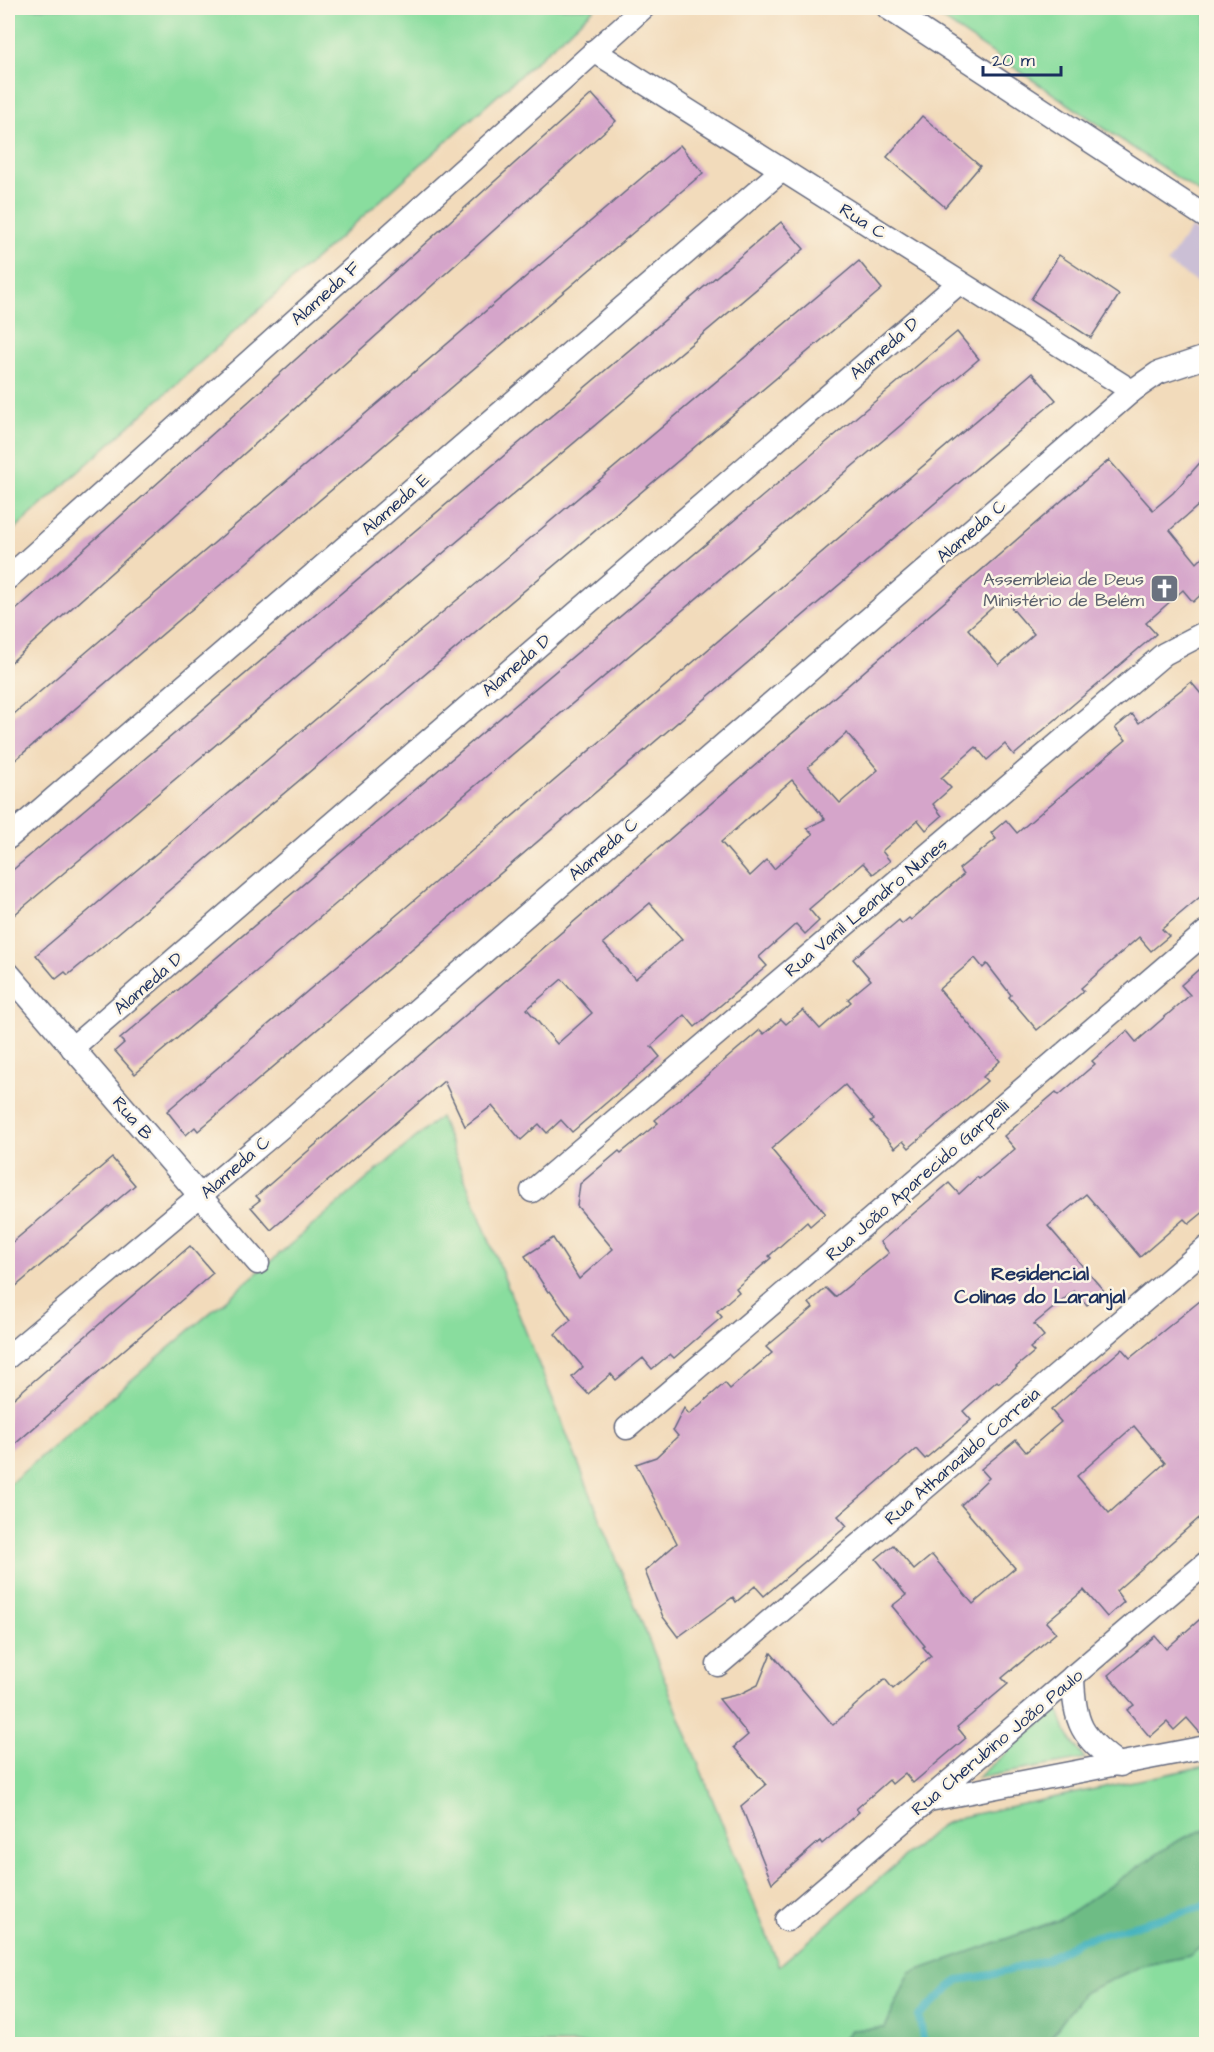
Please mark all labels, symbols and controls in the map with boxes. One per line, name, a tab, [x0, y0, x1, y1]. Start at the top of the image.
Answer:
scale bar	[983, 39, 1061, 77]
text: 20 m	[992, 48, 1035, 73]
street label: Rua C	[834, 197, 891, 246]
street label: Alameda F	[285, 255, 366, 331]
street label: Alameda D	[844, 311, 925, 386]
street label: Alameda E	[356, 467, 435, 541]
street label: Alameda C	[931, 494, 1012, 569]
place label: Assembleia de Deus Ministério de Belém	[983, 567, 1144, 613]
church icon: Assembleia de Deus Ministério de Belém	[1149, 573, 1181, 605]
street label: Alameda D	[476, 628, 557, 703]
street label: Alameda C	[563, 812, 644, 887]
street label: Rua Vanil Leandro Nunes	[780, 832, 953, 983]
street label: Alameda D	[108, 946, 189, 1021]
street label: Rua B	[106, 1091, 159, 1146]
street label: Rua João Aparecido Garpelli	[820, 1094, 1015, 1267]
street label: Alameda C	[195, 1130, 276, 1205]
district label: Residencial Colinas do Laranjal	[954, 1260, 1126, 1311]
street label: Rua Athanazildo Correia	[879, 1382, 1046, 1531]
street label: Rua Cherubino João Paulo	[906, 1663, 1088, 1822]

